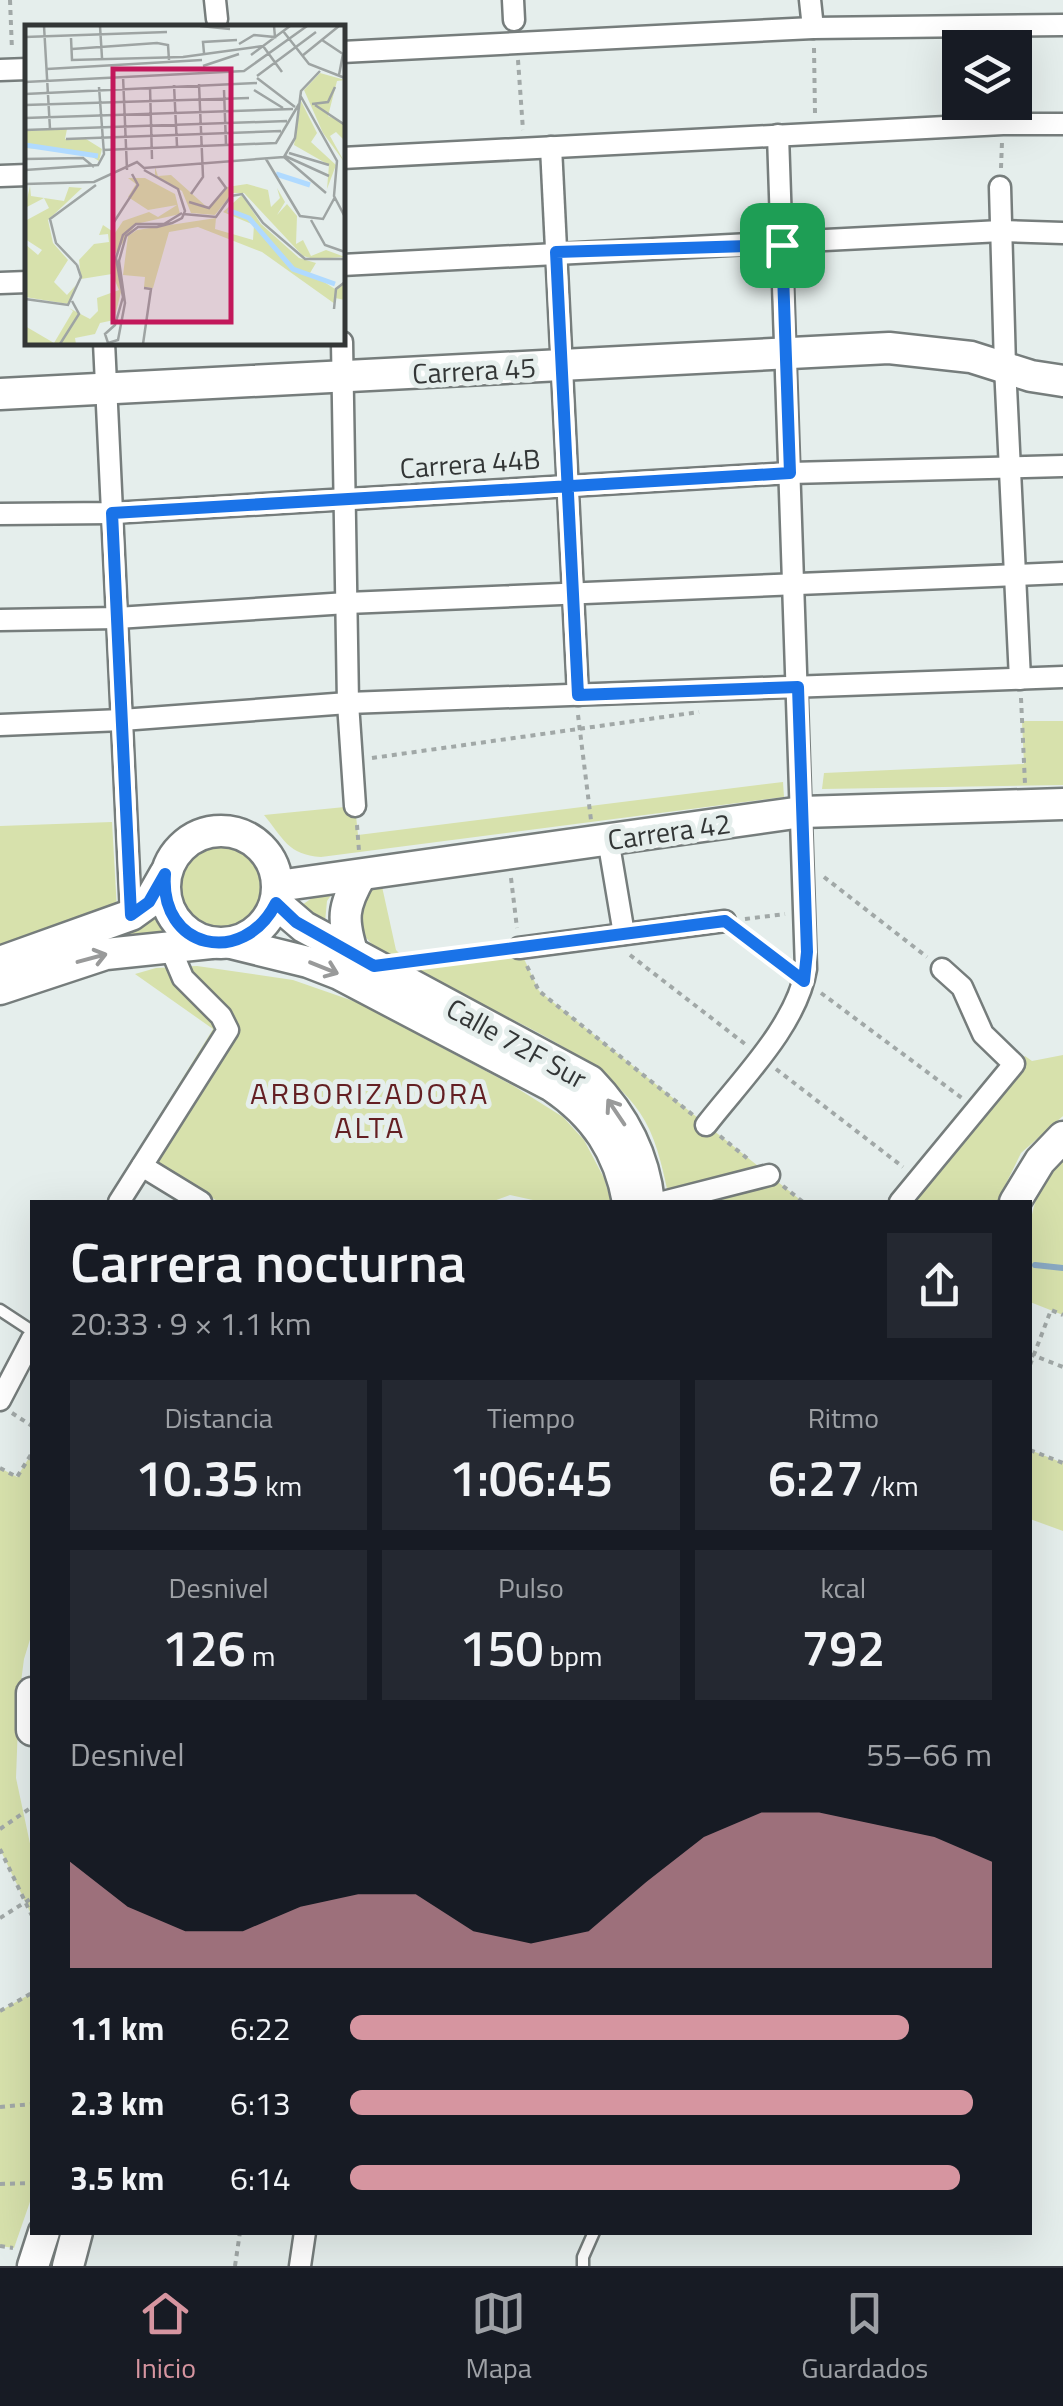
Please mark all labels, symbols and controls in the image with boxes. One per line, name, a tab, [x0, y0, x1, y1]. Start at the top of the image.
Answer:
inset map	[25, 25, 345, 345]
map controls	[942, 30, 1032, 120]
button: layers	[942, 30, 1032, 120]
pin	[740, 203, 825, 288]
icon: arrive	[755, 218, 810, 273]
street label: Carrera 45	[411, 345, 537, 395]
street label: Carrera 44B	[398, 437, 542, 489]
street label: Carrera 42	[605, 801, 733, 861]
one-way arrow	[76, 948, 108, 967]
one-way arrow	[309, 961, 339, 979]
street label: Calle 72F Sur	[439, 987, 595, 1099]
district label: ARBORIZADORA ALTA	[250, 1070, 490, 1150]
one-way arrow	[606, 1099, 627, 1127]
text: Carrera nocturna	[70, 1220, 466, 1303]
button: share	[887, 1233, 992, 1338]
text: 20:33 · 9 × 1.1 km	[70, 1299, 311, 1347]
text: Distancia	[164, 1396, 273, 1439]
text: Tiempo	[487, 1396, 575, 1439]
text: Ritmo	[808, 1396, 879, 1439]
text: 10.35	[135, 1439, 259, 1515]
text: 1:06:45	[449, 1439, 613, 1515]
text: 6:27	[768, 1439, 864, 1515]
text: km	[259, 1464, 302, 1507]
text: /km	[864, 1464, 919, 1507]
text: Desnivel	[169, 1566, 269, 1609]
text: Pulso	[498, 1566, 564, 1609]
text: kcal	[820, 1566, 866, 1609]
text: 126	[162, 1609, 246, 1685]
text: 150	[459, 1609, 543, 1685]
text: 792	[801, 1609, 885, 1685]
text: m	[246, 1634, 275, 1677]
text: bpm	[543, 1634, 603, 1677]
text: Desnivel	[70, 1730, 185, 1778]
text: 55–66 m	[866, 1730, 992, 1778]
text: 1.1 km	[70, 2004, 164, 2052]
text: 6:22	[230, 2004, 291, 2052]
text: 2.3 km	[70, 2079, 164, 2127]
text: 6:13	[230, 2079, 291, 2127]
text: 3.5 km	[70, 2154, 164, 2202]
text: 6:14	[230, 2154, 291, 2202]
tab: Inicio	[135, 2286, 196, 2389]
tab: Mapa	[465, 2286, 532, 2389]
tab: Guardados	[801, 2286, 928, 2389]

